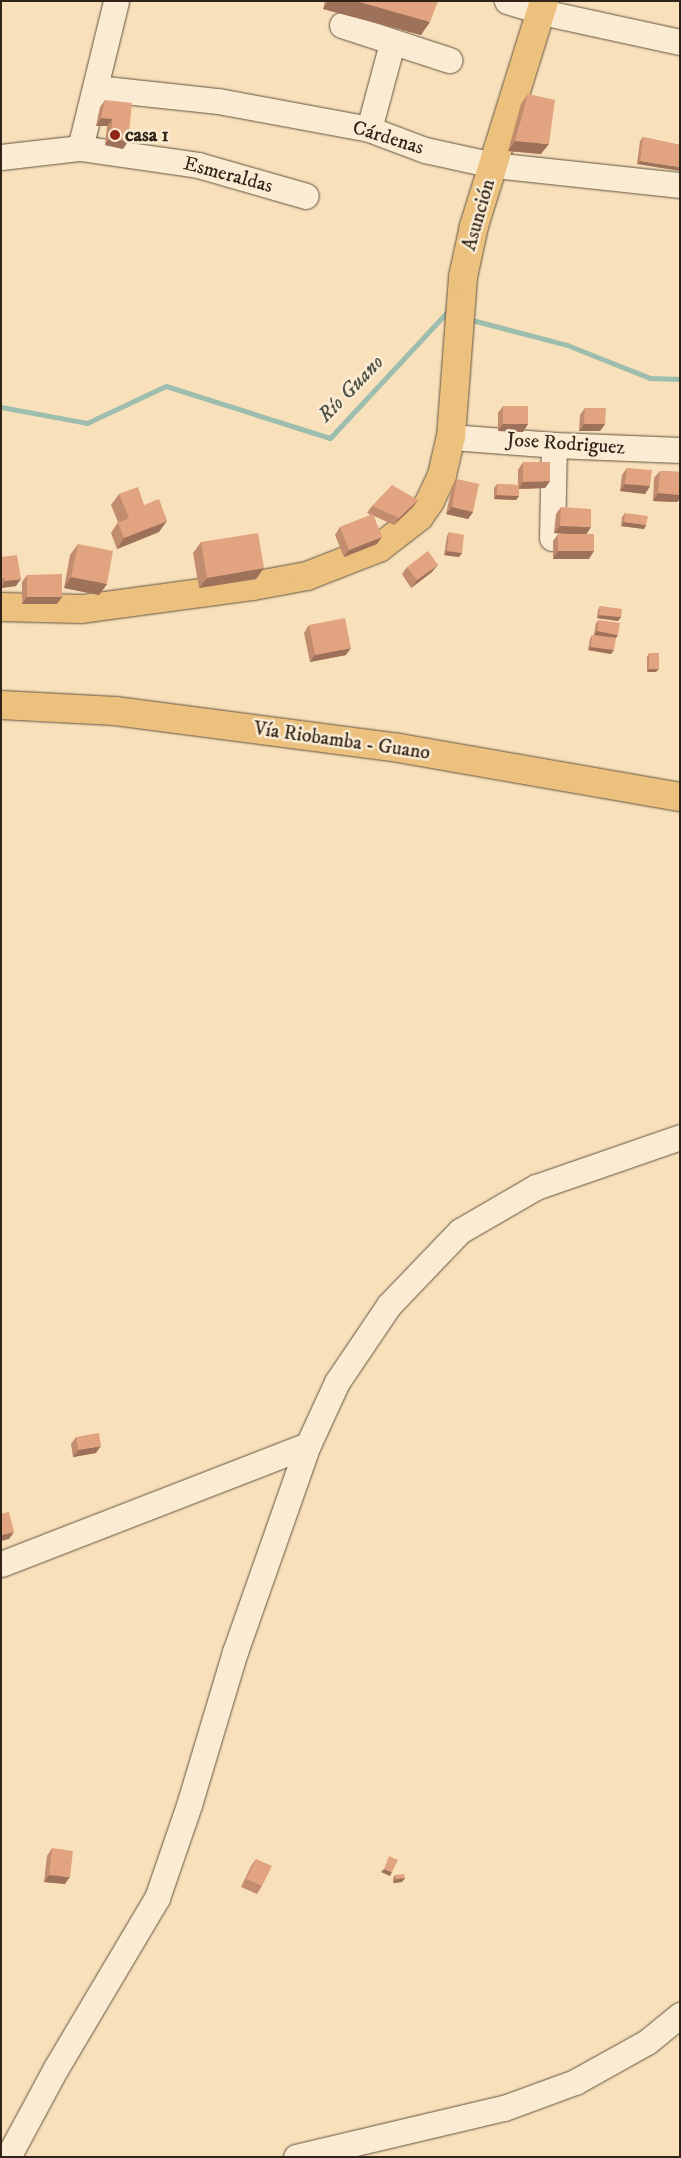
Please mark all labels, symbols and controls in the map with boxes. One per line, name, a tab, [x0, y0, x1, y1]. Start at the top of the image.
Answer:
street label: Cárdenas	[350, 116, 426, 160]
place label: casa 1	[125, 123, 169, 147]
marker: casa 1	[109, 129, 121, 141]
street label: Esmeraldas	[181, 152, 275, 198]
street label: Asunción	[457, 176, 501, 254]
water label: Río Guano	[313, 350, 389, 428]
street label: Jose Rodriguez	[506, 428, 626, 460]
street label: Vía Riobamba - Guano	[252, 717, 432, 765]

